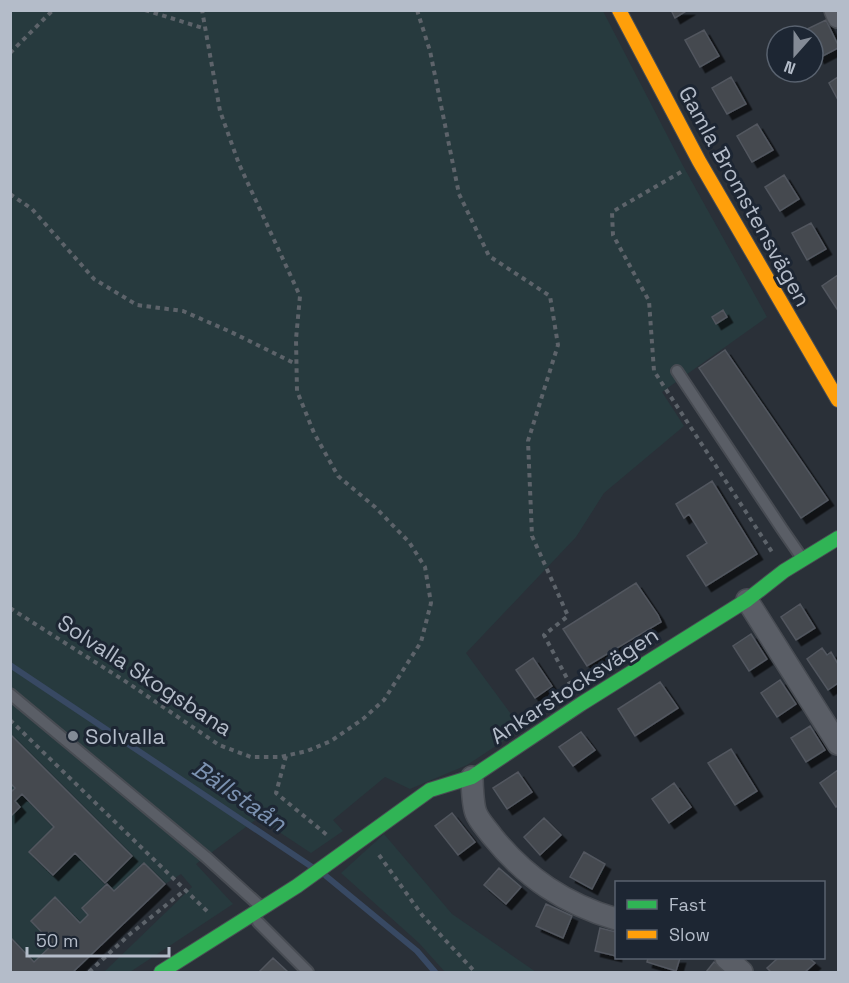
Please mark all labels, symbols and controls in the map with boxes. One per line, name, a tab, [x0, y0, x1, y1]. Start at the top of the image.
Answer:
north arrow	[765, 24, 825, 84]
text: N	[781, 56, 799, 79]
street label: Gamla Bromstensvägen	[673, 81, 817, 311]
street label: Solvalla Skogsbana	[53, 609, 237, 741]
street label: Ankarstocksvägen	[485, 620, 663, 750]
place label: Solvalla	[85, 723, 165, 749]
marker: Solvalla	[66, 729, 80, 743]
water label: Bällstaån	[186, 753, 293, 839]
legend	[615, 881, 825, 959]
text: Fast	[669, 893, 706, 916]
scale bar	[27, 920, 170, 958]
text: Slow	[669, 923, 710, 946]
text: 50 m	[36, 929, 78, 952]

